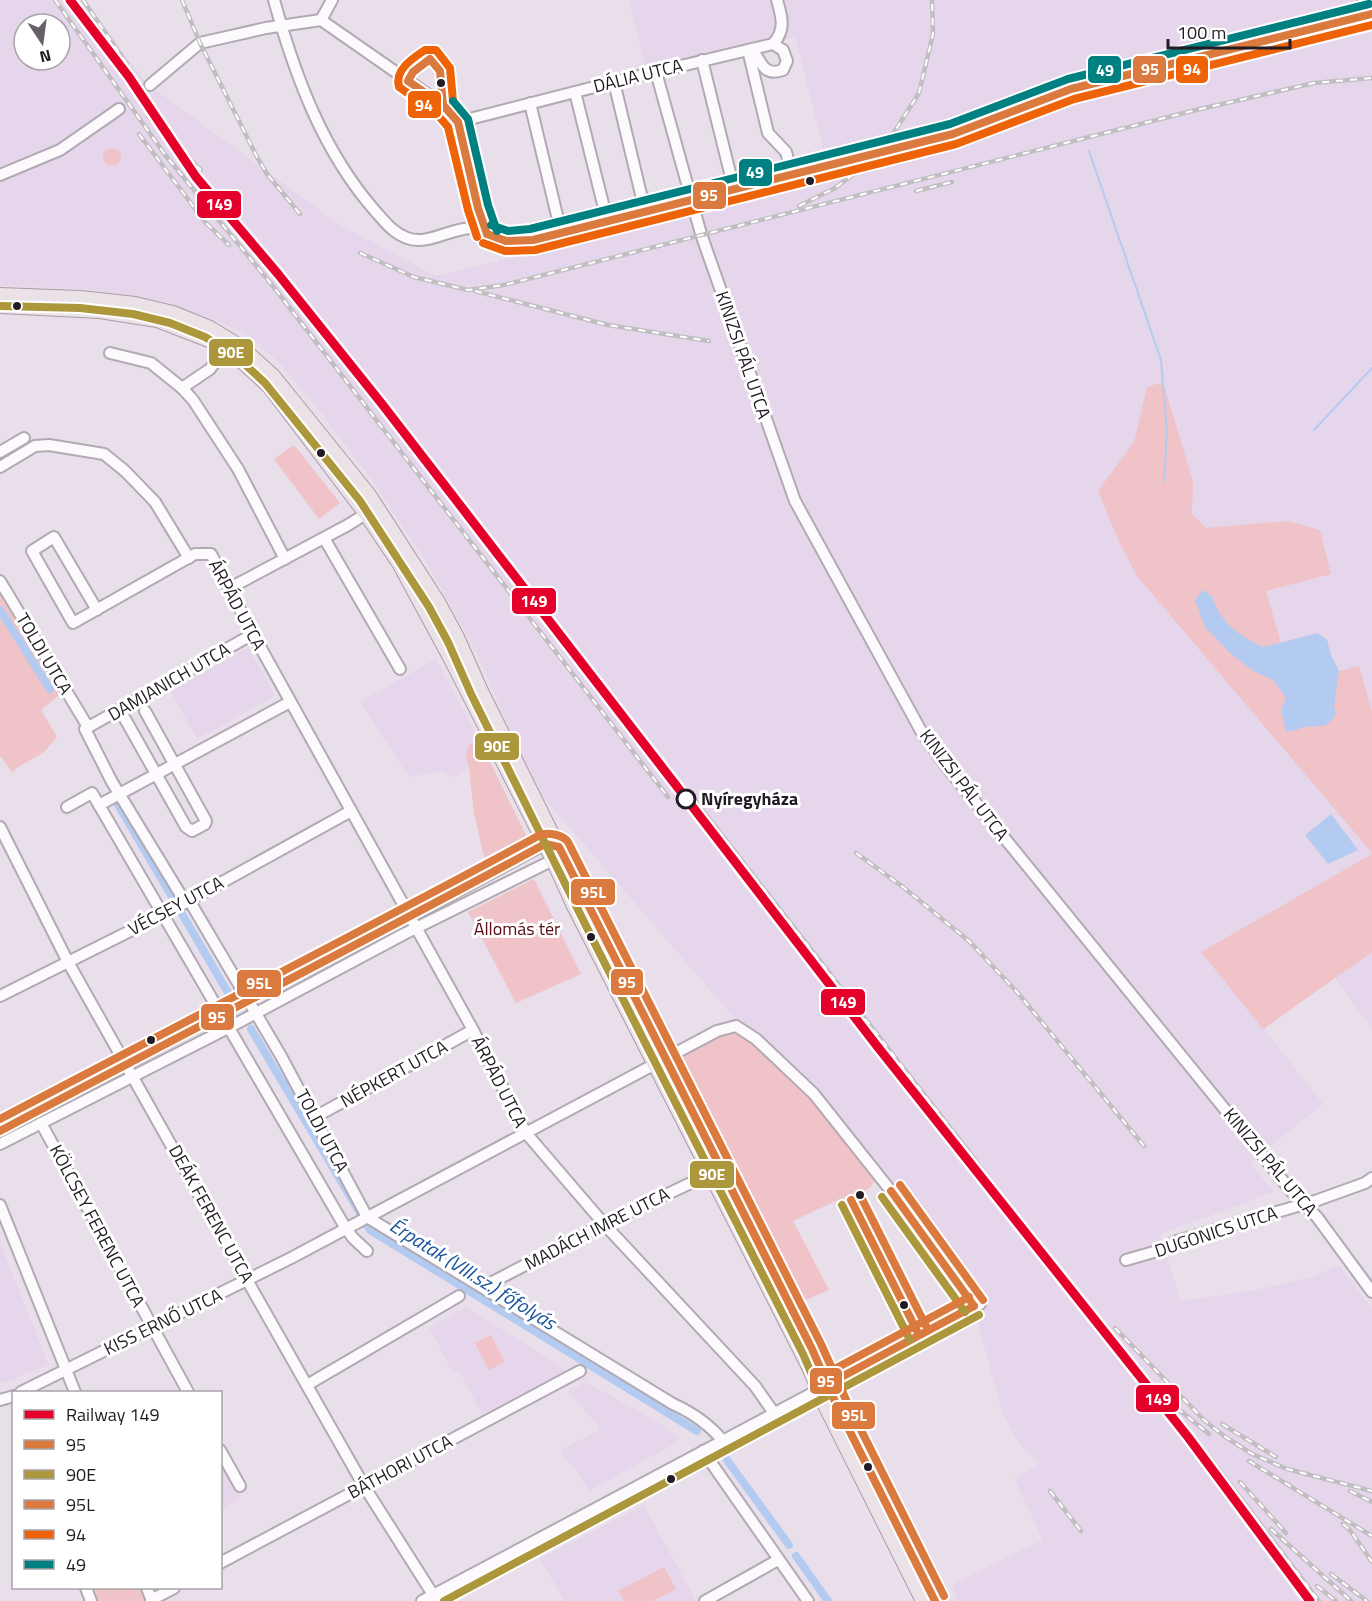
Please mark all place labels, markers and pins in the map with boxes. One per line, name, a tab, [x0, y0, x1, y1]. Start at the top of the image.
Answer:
unlabelled marker	[435, 77, 447, 89]
unlabelled marker	[804, 175, 816, 187]
unlabelled marker	[11, 300, 23, 312]
unlabelled marker	[315, 447, 327, 459]
place label: Nyíregyháza	[701, 785, 798, 812]
marker: Nyíregyháza	[676, 789, 696, 809]
unlabelled marker	[585, 931, 597, 943]
unlabelled marker	[145, 1034, 157, 1046]
unlabelled marker	[854, 1189, 866, 1201]
unlabelled marker	[898, 1299, 910, 1311]
unlabelled marker	[862, 1461, 874, 1473]
unlabelled marker	[665, 1473, 677, 1485]

